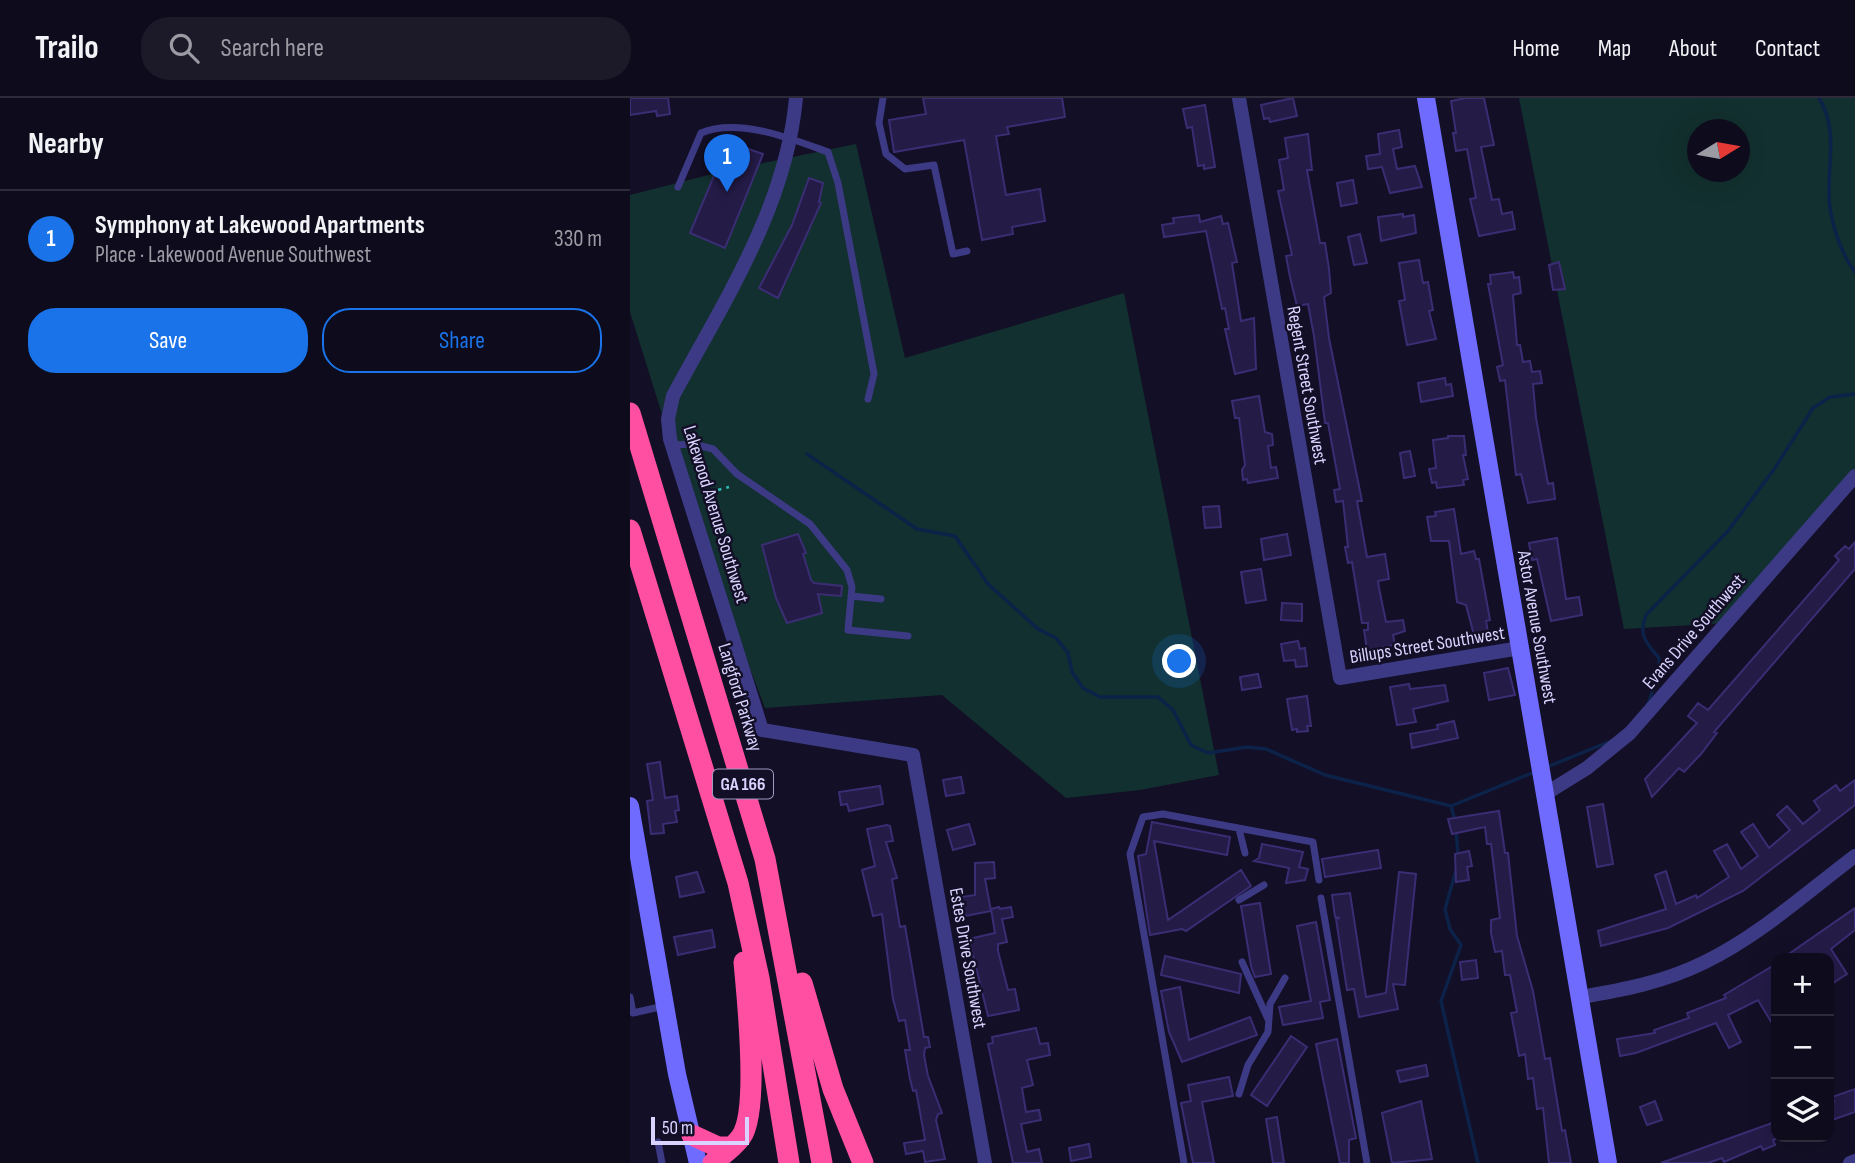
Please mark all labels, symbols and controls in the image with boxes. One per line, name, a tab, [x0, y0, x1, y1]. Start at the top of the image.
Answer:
search box	[141, 17, 631, 80]
text: Trailo	[35, 28, 99, 68]
icon: search	[165, 29, 203, 67]
text: Search here	[221, 33, 324, 64]
text: Home	[1512, 34, 1560, 63]
text: Map	[1598, 34, 1631, 63]
text: About	[1669, 34, 1717, 63]
text: Contact	[1755, 34, 1820, 63]
north arrow	[1687, 119, 1750, 182]
text: Nearby	[28, 126, 104, 162]
pin: 1	[704, 134, 750, 192]
text: Symphony at Lakewood Apartments	[95, 210, 425, 241]
text: 1	[46, 225, 56, 253]
text: 330 m	[554, 225, 602, 253]
text: Place · Lakewood Avenue Southwest	[95, 241, 371, 269]
street label: Regent Street Southwest	[1281, 304, 1332, 466]
button: Save	[28, 308, 308, 373]
button: Share	[322, 308, 602, 373]
street label: Lakewood Avenue Southwest	[678, 423, 754, 606]
street label: Astor Avenue Southwest	[1512, 548, 1561, 706]
street label: Evans Drive Southwest	[1638, 570, 1751, 694]
street label: Billups Street Southwest	[1348, 622, 1507, 669]
street label: Langford Parkway	[712, 641, 767, 755]
your location	[1162, 644, 1196, 678]
road number: GA 166	[713, 770, 773, 798]
street label: Estes Drive Southwest	[944, 886, 991, 1031]
map controls	[1771, 953, 1834, 1142]
button: +	[1771, 953, 1834, 1016]
button: −	[1771, 1016, 1834, 1079]
button: layers	[1771, 1079, 1834, 1142]
scale bar	[651, 1114, 749, 1146]
text: 50 m	[662, 1117, 693, 1140]

